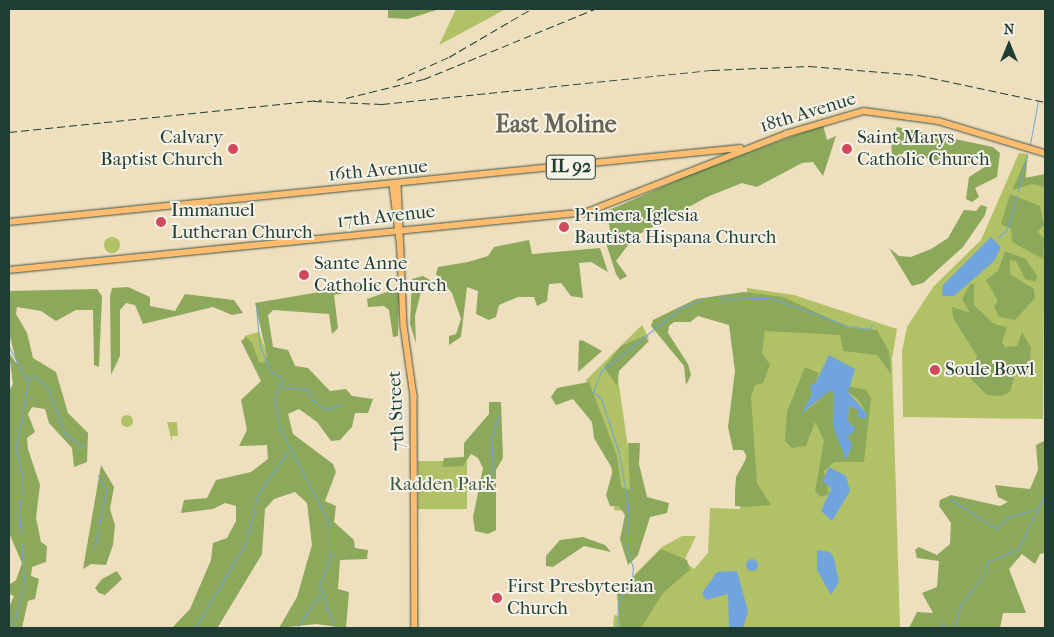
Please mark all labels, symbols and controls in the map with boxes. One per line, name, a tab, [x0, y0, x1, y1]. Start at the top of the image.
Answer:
north arrow	[984, 20, 1034, 70]
text: N	[1004, 21, 1014, 38]
street label: 18th Avenue	[757, 88, 859, 138]
district label: East Moline	[495, 111, 617, 139]
place label: Calvary Baptist Church	[100, 127, 223, 171]
place label: Saint Marys Catholic Church	[857, 127, 990, 171]
marker: Calvary Baptist Church	[227, 143, 239, 155]
marker: Saint Marys Catholic Church	[841, 143, 853, 155]
road number: IL 92	[545, 152, 597, 182]
street label: 16th Avenue	[327, 155, 429, 187]
place label: Immanuel Lutheran Church	[171, 200, 313, 244]
street label: 17th Avenue	[336, 200, 436, 234]
place label: Primera Iglesia Bautista Hispana Church	[574, 205, 776, 249]
marker: Immanuel Lutheran Church	[155, 216, 167, 228]
marker: Primera Iglesia Bautista Hispana Church	[558, 221, 570, 233]
place label: Sante Anne Catholic Church	[314, 253, 447, 297]
marker: Sante Anne Catholic Church	[298, 269, 310, 281]
place label: Soule Bowl	[945, 359, 1034, 381]
marker: Soule Bowl	[929, 364, 941, 376]
street label: 7th Street	[384, 370, 410, 452]
park label: Radden Park	[389, 474, 495, 496]
place label: First Presbyterian Church	[507, 576, 654, 620]
marker: First Presbyterian Church	[491, 592, 503, 604]

